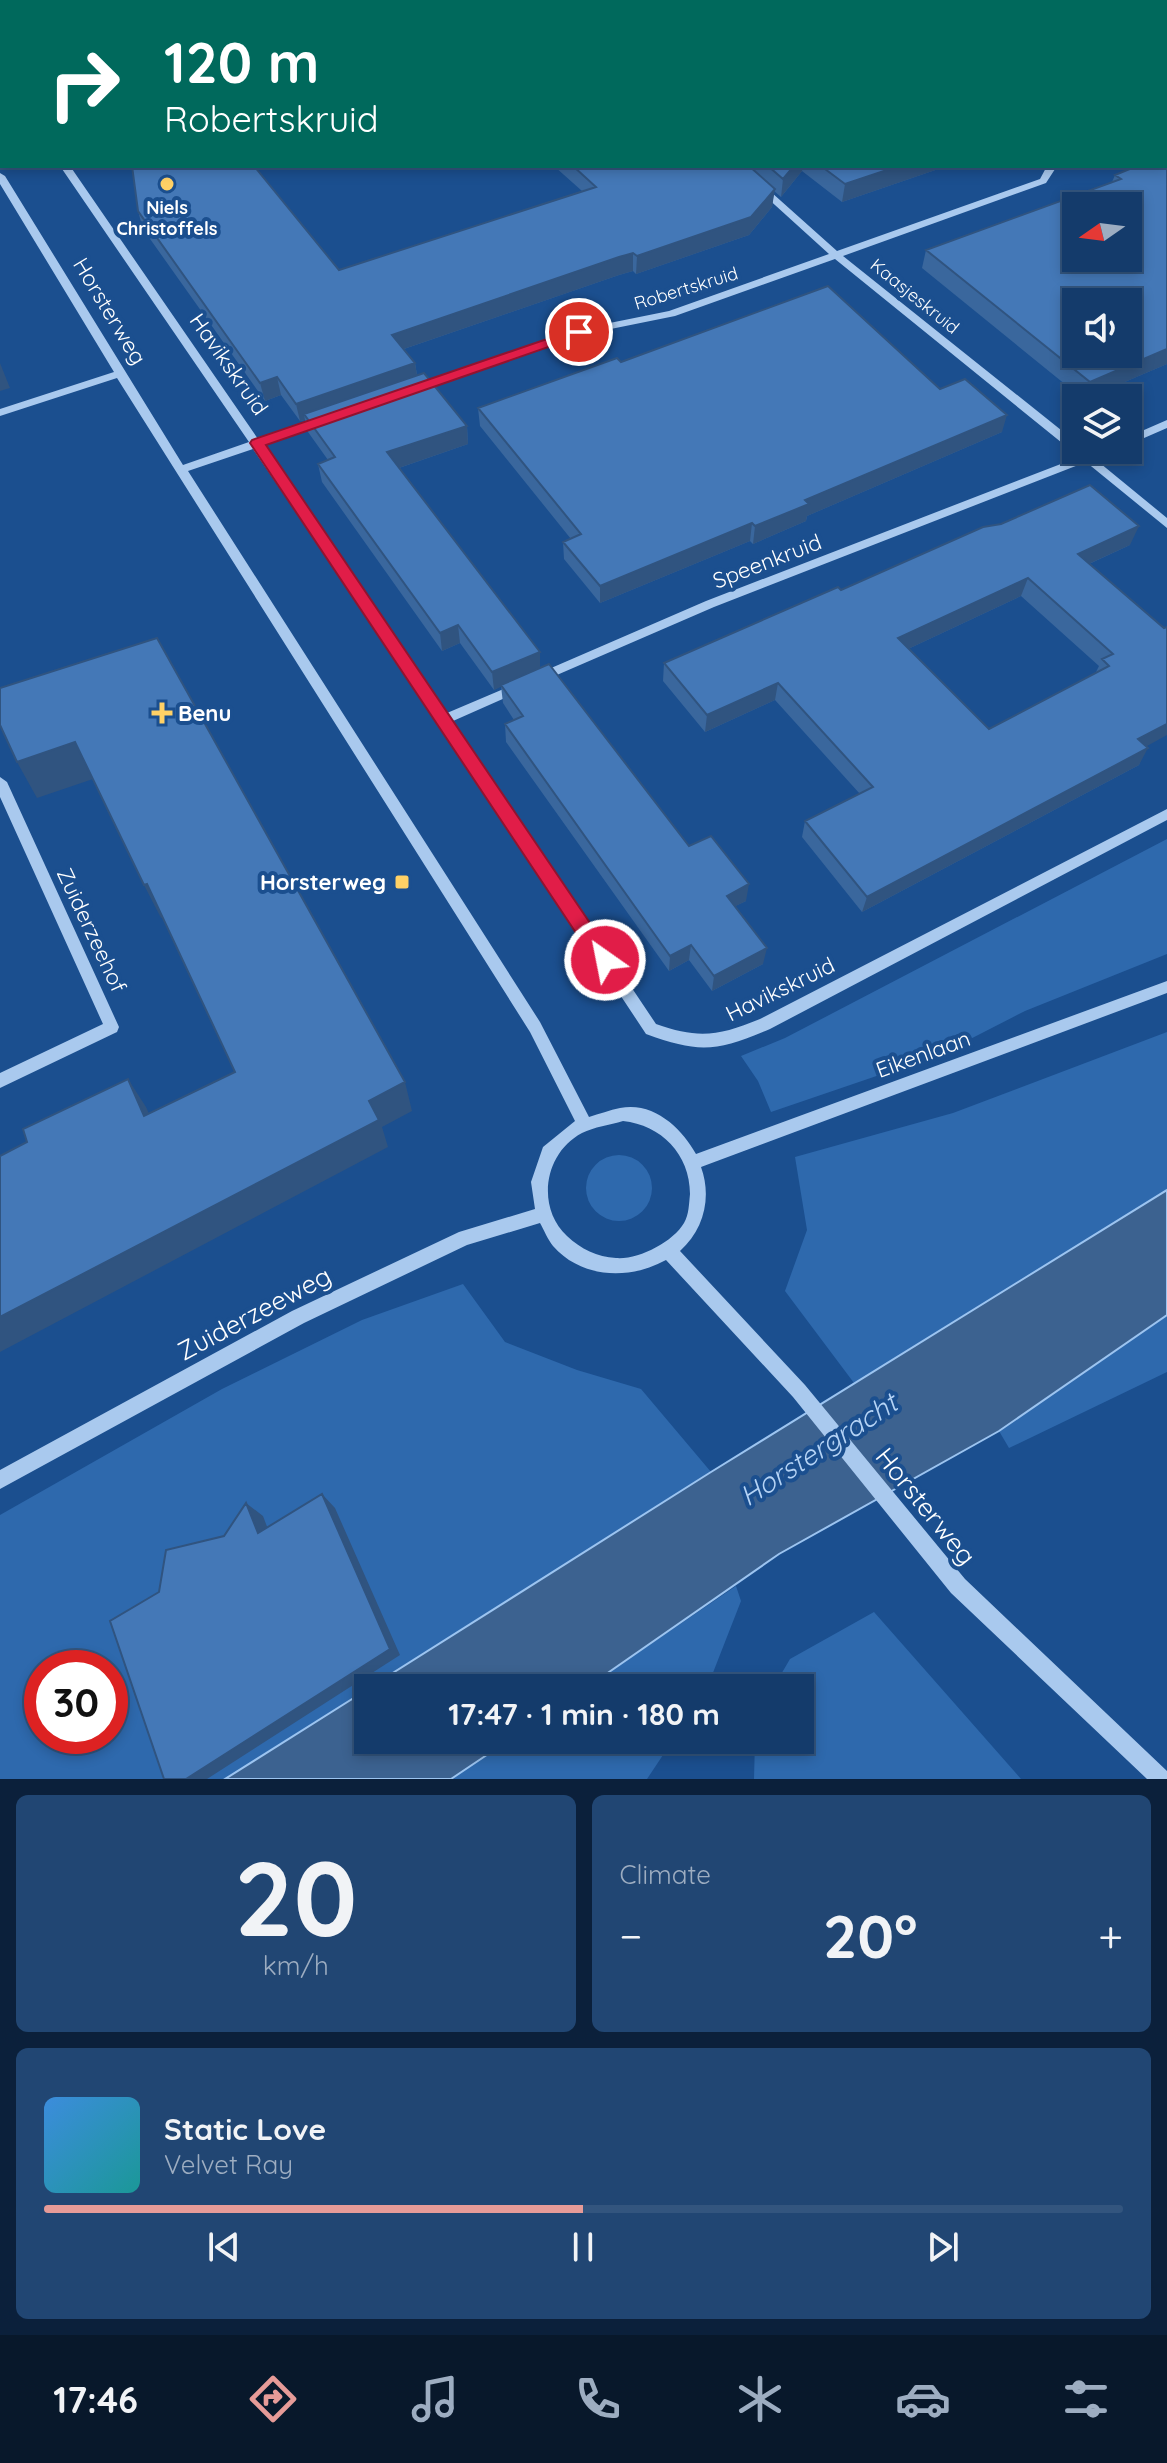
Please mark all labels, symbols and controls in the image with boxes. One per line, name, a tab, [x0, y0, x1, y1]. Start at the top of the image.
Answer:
text: 120 m	[164, 27, 319, 97]
icon: right	[32, 32, 136, 136]
text: Robertskruid	[164, 96, 379, 141]
marker: Niels Christoffels	[158, 175, 176, 193]
north arrow	[1062, 192, 1142, 272]
map controls	[1062, 192, 1142, 464]
place label: Niels Christoffels	[117, 196, 218, 240]
street label: Horsterweg	[67, 252, 153, 370]
street label: Kaasjeskruid	[866, 253, 964, 339]
street label: Robertskruid	[631, 261, 741, 315]
button: sound	[1062, 288, 1142, 368]
pin	[545, 298, 613, 366]
street label: Havikskruid	[184, 308, 274, 420]
icon: arrive	[557, 310, 601, 354]
button: layers	[1062, 384, 1142, 464]
street label: Speenkruid	[709, 527, 825, 595]
place label: Benu	[178, 699, 231, 727]
marker: Benu	[153, 704, 171, 722]
street label: Zuiderzeehof	[51, 863, 133, 997]
place label: Horsterweg	[260, 868, 386, 896]
marker: Horsterweg	[393, 873, 411, 891]
position arrow	[563, 918, 647, 1002]
street label: Havikskruid	[721, 951, 839, 1027]
street label: Eikenlaan	[872, 1024, 974, 1084]
street label: Zuiderzeeweg	[171, 1259, 337, 1367]
water label: Horstergracht	[732, 1383, 906, 1513]
street label: Horsterweg	[869, 1441, 983, 1571]
speed limit sign: 30	[24, 1650, 128, 1754]
text: 17:47 · 1 min · 180 m	[448, 1695, 720, 1733]
text: 20	[234, 1832, 357, 1962]
text: Climate	[620, 1858, 711, 1891]
text: 20°	[823, 1898, 918, 1973]
text: −	[620, 1908, 642, 1963]
text: +	[1098, 1908, 1123, 1963]
text: km/h	[263, 1949, 329, 1982]
text: Static Love	[164, 2110, 326, 2148]
text: Velvet Ray	[164, 2148, 293, 2181]
icon: previous	[202, 2225, 246, 2269]
icon: pause	[561, 2225, 605, 2269]
icon: next	[921, 2225, 965, 2269]
icon: directions	[245, 2371, 301, 2427]
icon: music	[407, 2371, 463, 2427]
icon: phone	[570, 2371, 626, 2427]
icon: climate	[732, 2371, 788, 2427]
icon: car	[895, 2371, 951, 2427]
icon: filters	[1058, 2371, 1114, 2427]
text: 17:46	[53, 2377, 138, 2422]

